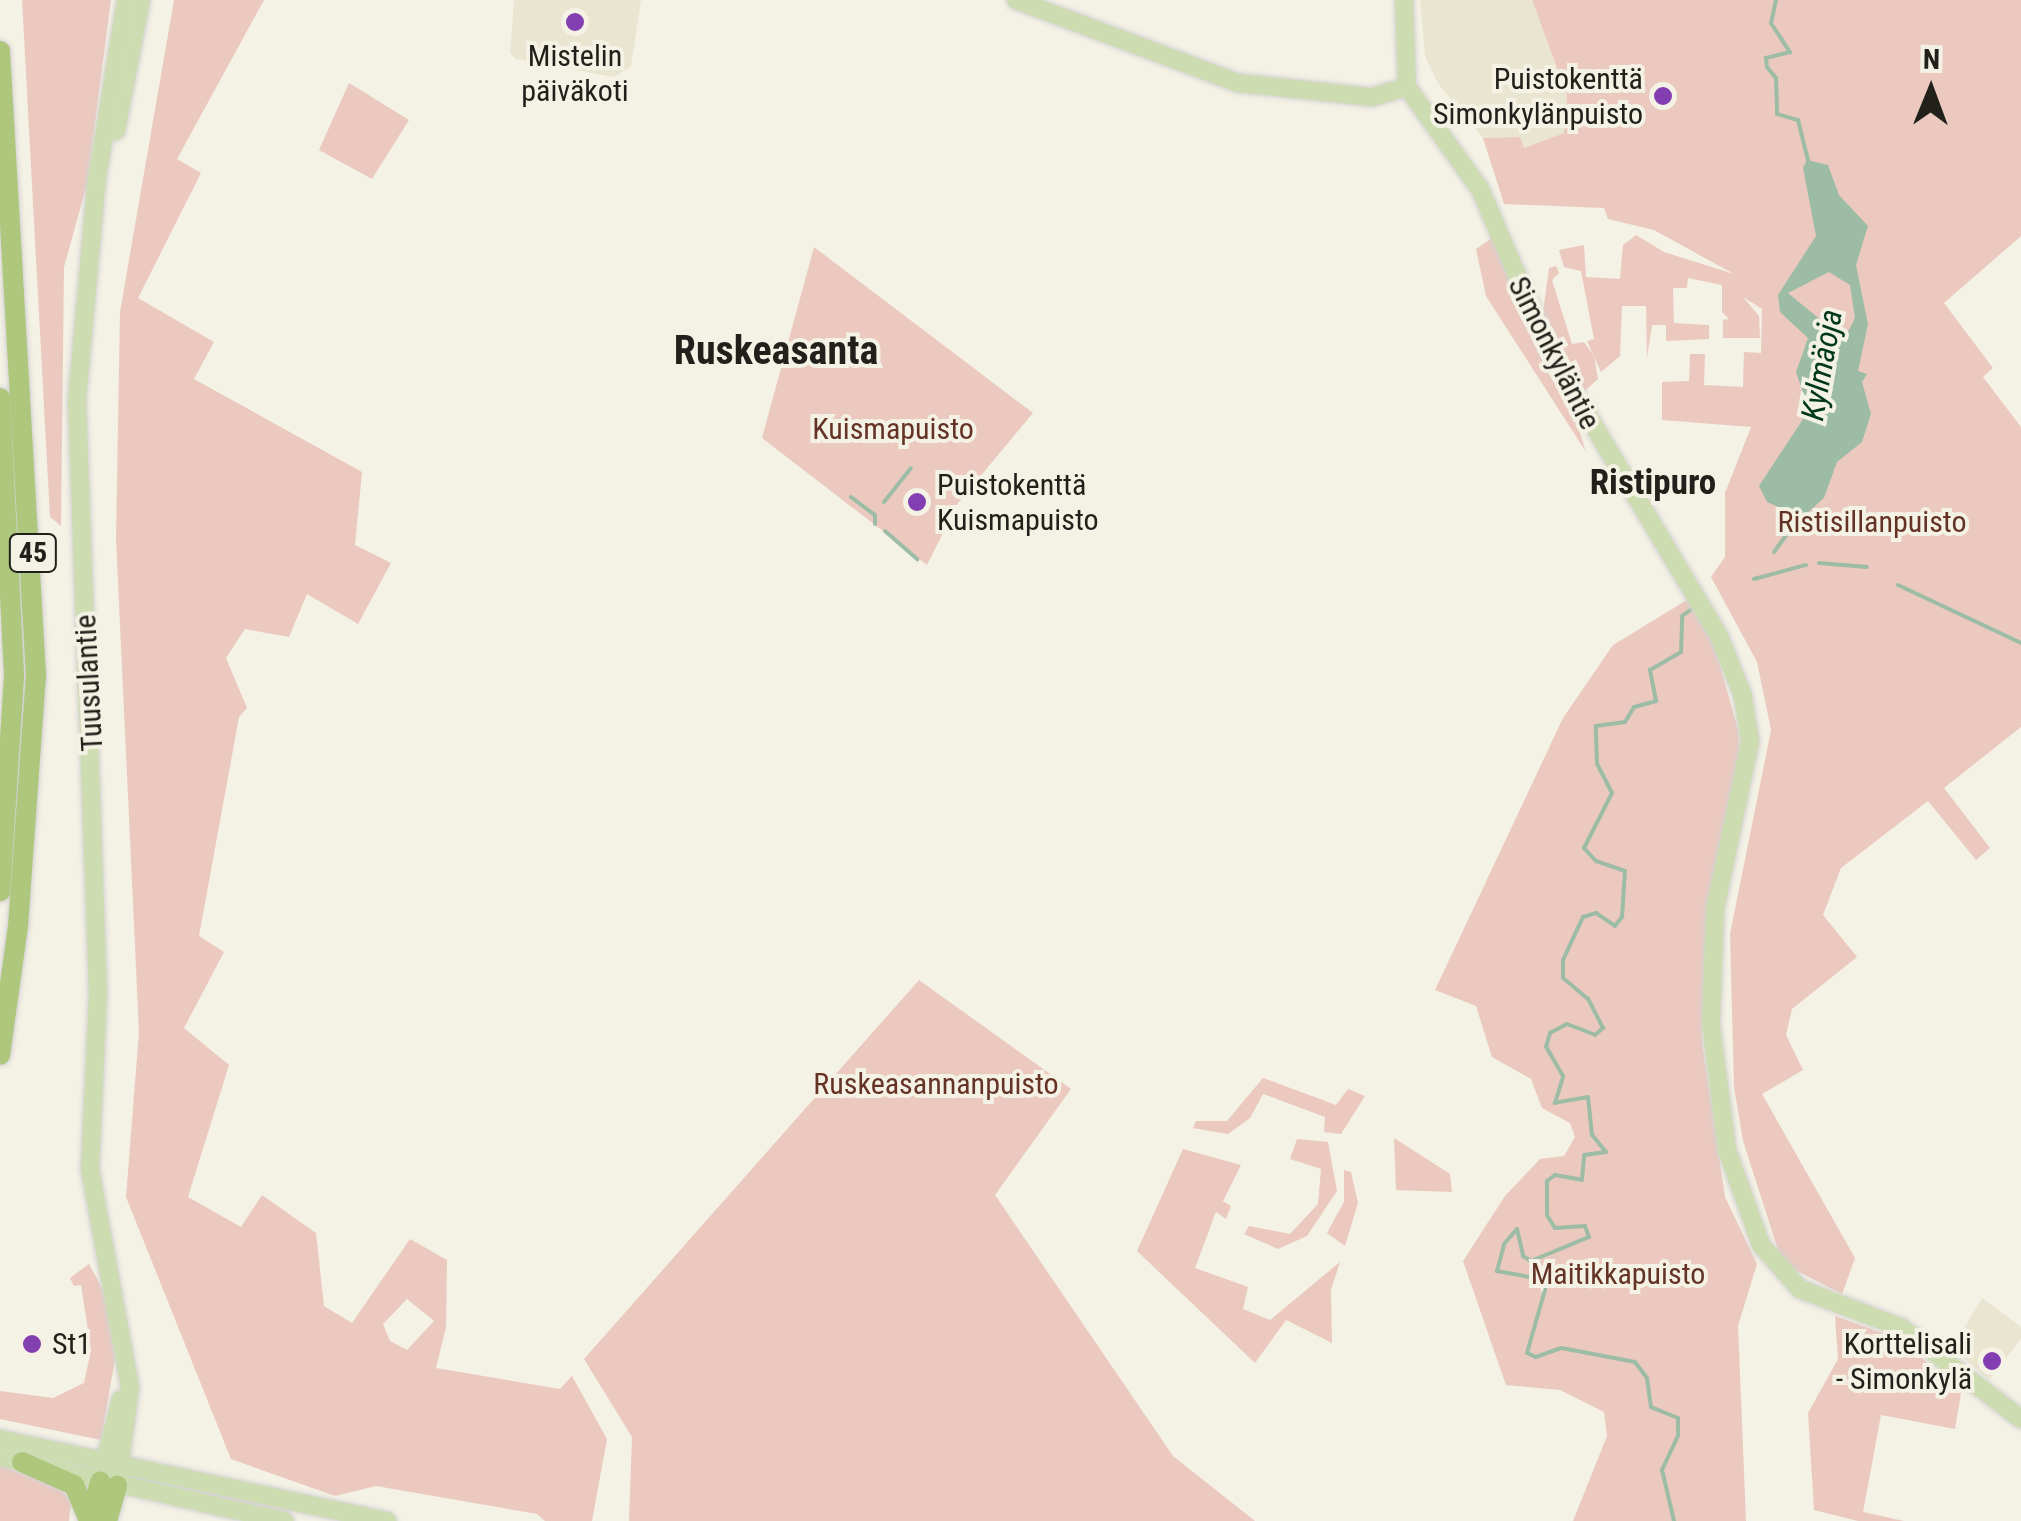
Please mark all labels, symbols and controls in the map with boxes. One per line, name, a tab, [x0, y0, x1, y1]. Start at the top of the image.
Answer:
marker: Mistelin päiväkoti	[564, 11, 586, 33]
place label: Mistelin päiväkoti	[521, 38, 629, 108]
north arrow	[1881, 40, 1981, 140]
text: N	[1923, 43, 1940, 76]
place label: Puistokenttä Simonkylänpuisto	[1433, 61, 1643, 132]
marker: Puistokenttä Simonkylänpuisto	[1652, 85, 1674, 107]
street label: Simonkyläntie	[1500, 271, 1608, 435]
water label: Kylmäoja	[1793, 307, 1851, 423]
district label: Ruskeasanta	[674, 327, 878, 375]
park label: Kuismapuisto	[812, 411, 974, 447]
district label: Ristipuro	[1590, 462, 1716, 504]
place label: Puistokenttä Kuismapuisto	[937, 467, 1099, 538]
marker: Puistokenttä Kuismapuisto	[906, 491, 928, 513]
park label: Ristisillanpuisto	[1778, 504, 1966, 540]
road number: 45	[8, 530, 58, 576]
street label: Tuusulantie	[67, 614, 111, 752]
park label: Ruskeasannanpuisto	[813, 1066, 1059, 1102]
park label: Maitikkapuisto	[1531, 1256, 1705, 1292]
place label: St1	[52, 1326, 91, 1362]
place label: Korttelisali - Simonkylä	[1836, 1326, 1972, 1396]
marker: St1	[21, 1333, 43, 1355]
marker: Korttelisali - Simonkylä	[1981, 1350, 2003, 1372]

